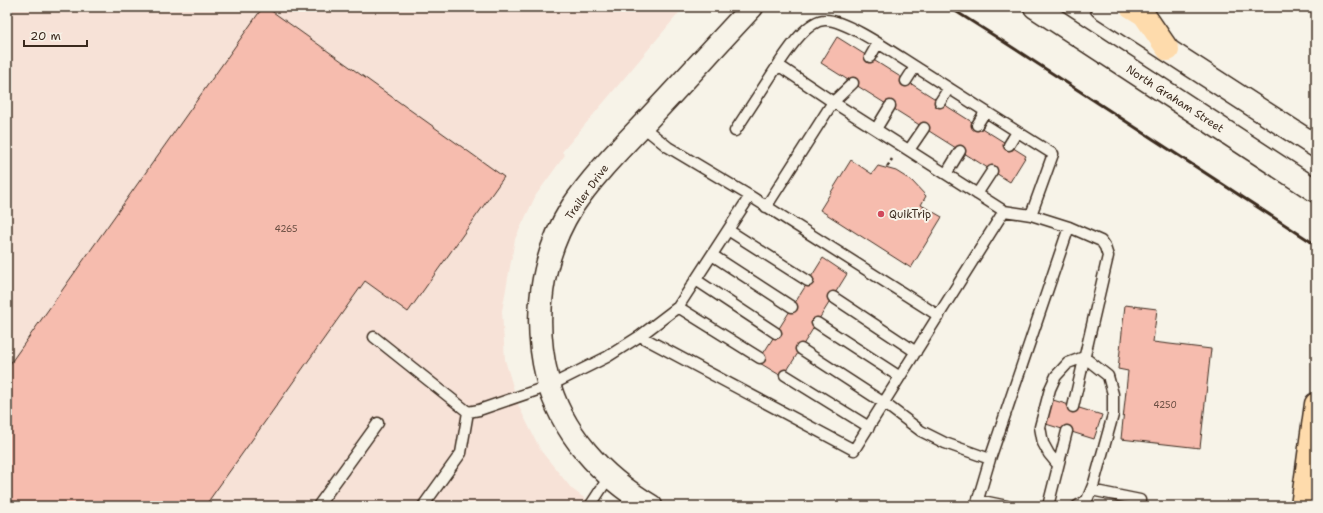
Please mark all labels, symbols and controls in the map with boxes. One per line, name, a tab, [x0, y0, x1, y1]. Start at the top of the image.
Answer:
scale bar	[24, 22, 87, 48]
text: 20 m	[30, 28, 61, 44]
street label: North Graham Street	[1123, 62, 1227, 136]
street label: Trailer Drive	[562, 161, 612, 223]
place label: QuikTrip	[889, 207, 931, 222]
marker: QuikTrip	[876, 209, 886, 219]
house number: 4265	[274, 223, 298, 235]
house number: 4250	[1153, 399, 1177, 411]

